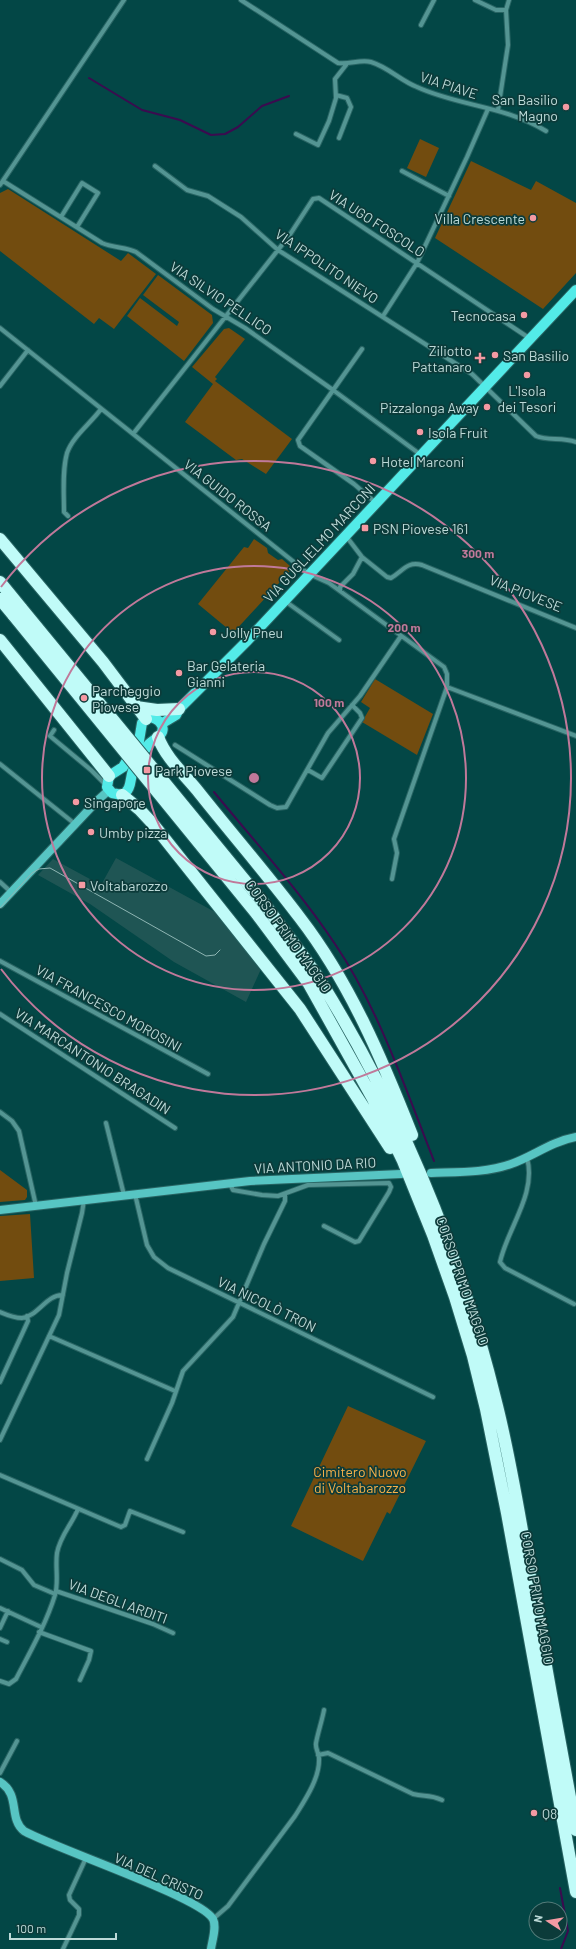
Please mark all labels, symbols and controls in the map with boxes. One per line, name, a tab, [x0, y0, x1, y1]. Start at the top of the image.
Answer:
street label: VIA PIAVE	[418, 68, 480, 102]
place label: San Basilio Magno	[492, 91, 558, 124]
marker: San Basilio Magno	[561, 102, 571, 112]
street label: VIA UGO FOSCOLO	[326, 186, 428, 260]
place label: Villa Crescente	[435, 210, 525, 227]
marker: Villa Crescente	[528, 213, 538, 223]
street label: VIA IPPOLITO NIEVO	[272, 225, 382, 307]
street label: VIA SILVIO PELLICO	[167, 258, 275, 338]
place label: Tecnocasa	[451, 307, 516, 324]
marker: Tecnocasa	[519, 310, 529, 320]
place label: Ziliotto Pattanaro	[412, 342, 472, 375]
place label: San Basilio	[503, 347, 569, 364]
marker: San Basilio	[490, 350, 500, 360]
marker: Ziliotto Pattanaro	[475, 353, 485, 363]
marker: L'Isola dei Tesori	[522, 370, 532, 380]
place label: L'Isola dei Tesori	[498, 382, 556, 415]
place label: Pizzalonga Away	[380, 399, 480, 416]
marker: Pizzalonga Away	[482, 402, 492, 412]
place label: Isola Fruit	[428, 424, 488, 441]
marker: Isola Fruit	[415, 427, 425, 437]
place label: Hotel Marconi	[381, 453, 464, 470]
street label: VIA GUIDO ROSSA	[181, 455, 276, 535]
marker: Hotel Marconi	[368, 456, 378, 466]
street label: VIA GUGLIELMO MARCONI	[260, 480, 378, 606]
place label: PSN Piovese 161	[373, 520, 468, 537]
marker: PSN Piovese 161	[360, 523, 370, 533]
text: 300 m	[462, 546, 494, 560]
street label: VIA PIOVESE	[487, 571, 565, 615]
text: 200 m	[388, 620, 420, 634]
place label: Jolly Pneu	[221, 624, 283, 641]
marker: Jolly Pneu	[208, 627, 218, 637]
place label: Bar Gelateria Gianni	[187, 657, 265, 690]
marker: Bar Gelateria Gianni	[174, 668, 184, 678]
place label: Parcheggio Piovese	[92, 682, 161, 715]
marker: Parcheggio Piovese	[79, 693, 89, 703]
text: 100 m	[314, 695, 344, 709]
place label: Park Piovese	[155, 762, 232, 779]
marker: Park Piovese	[142, 765, 152, 775]
centre of rings	[247, 771, 261, 785]
place label: Singapore	[84, 794, 146, 811]
marker: Singapore	[71, 797, 81, 807]
place label: Umby pizza	[99, 824, 167, 841]
marker: Umby pizza	[86, 827, 96, 837]
street label: CORSO PRIMO MAGGIO	[242, 876, 336, 996]
place label: Voltabarozzo	[90, 877, 168, 894]
marker: Voltabarozzo	[77, 880, 87, 890]
street label: VIA FRANCESCO MOROSINI	[33, 961, 185, 1055]
street label: VIA MARCANTONIO BRAGADIN	[12, 1004, 174, 1118]
street label: VIA ANTONIO DA RIO	[254, 1153, 376, 1177]
street label: CORSO PRIMO MAGGIO	[433, 1214, 493, 1348]
street label: VIA NICOLÒ TRON	[215, 1273, 319, 1335]
park label: Cimitero Nuovo di Voltabarozzo	[313, 1463, 407, 1496]
street label: CORSO PRIMO MAGGIO	[518, 1530, 558, 1666]
street label: VIA DEGLI ARDITI	[66, 1575, 170, 1627]
place label: Q8	[542, 1805, 557, 1822]
marker: Q8	[529, 1808, 539, 1818]
street label: VIA DEL CRISTO	[112, 1849, 206, 1903]
north arrow	[528, 1901, 568, 1941]
text: N	[531, 1914, 545, 1924]
scale bar	[10, 1915, 116, 1941]
text: 100 m	[16, 1921, 46, 1935]

